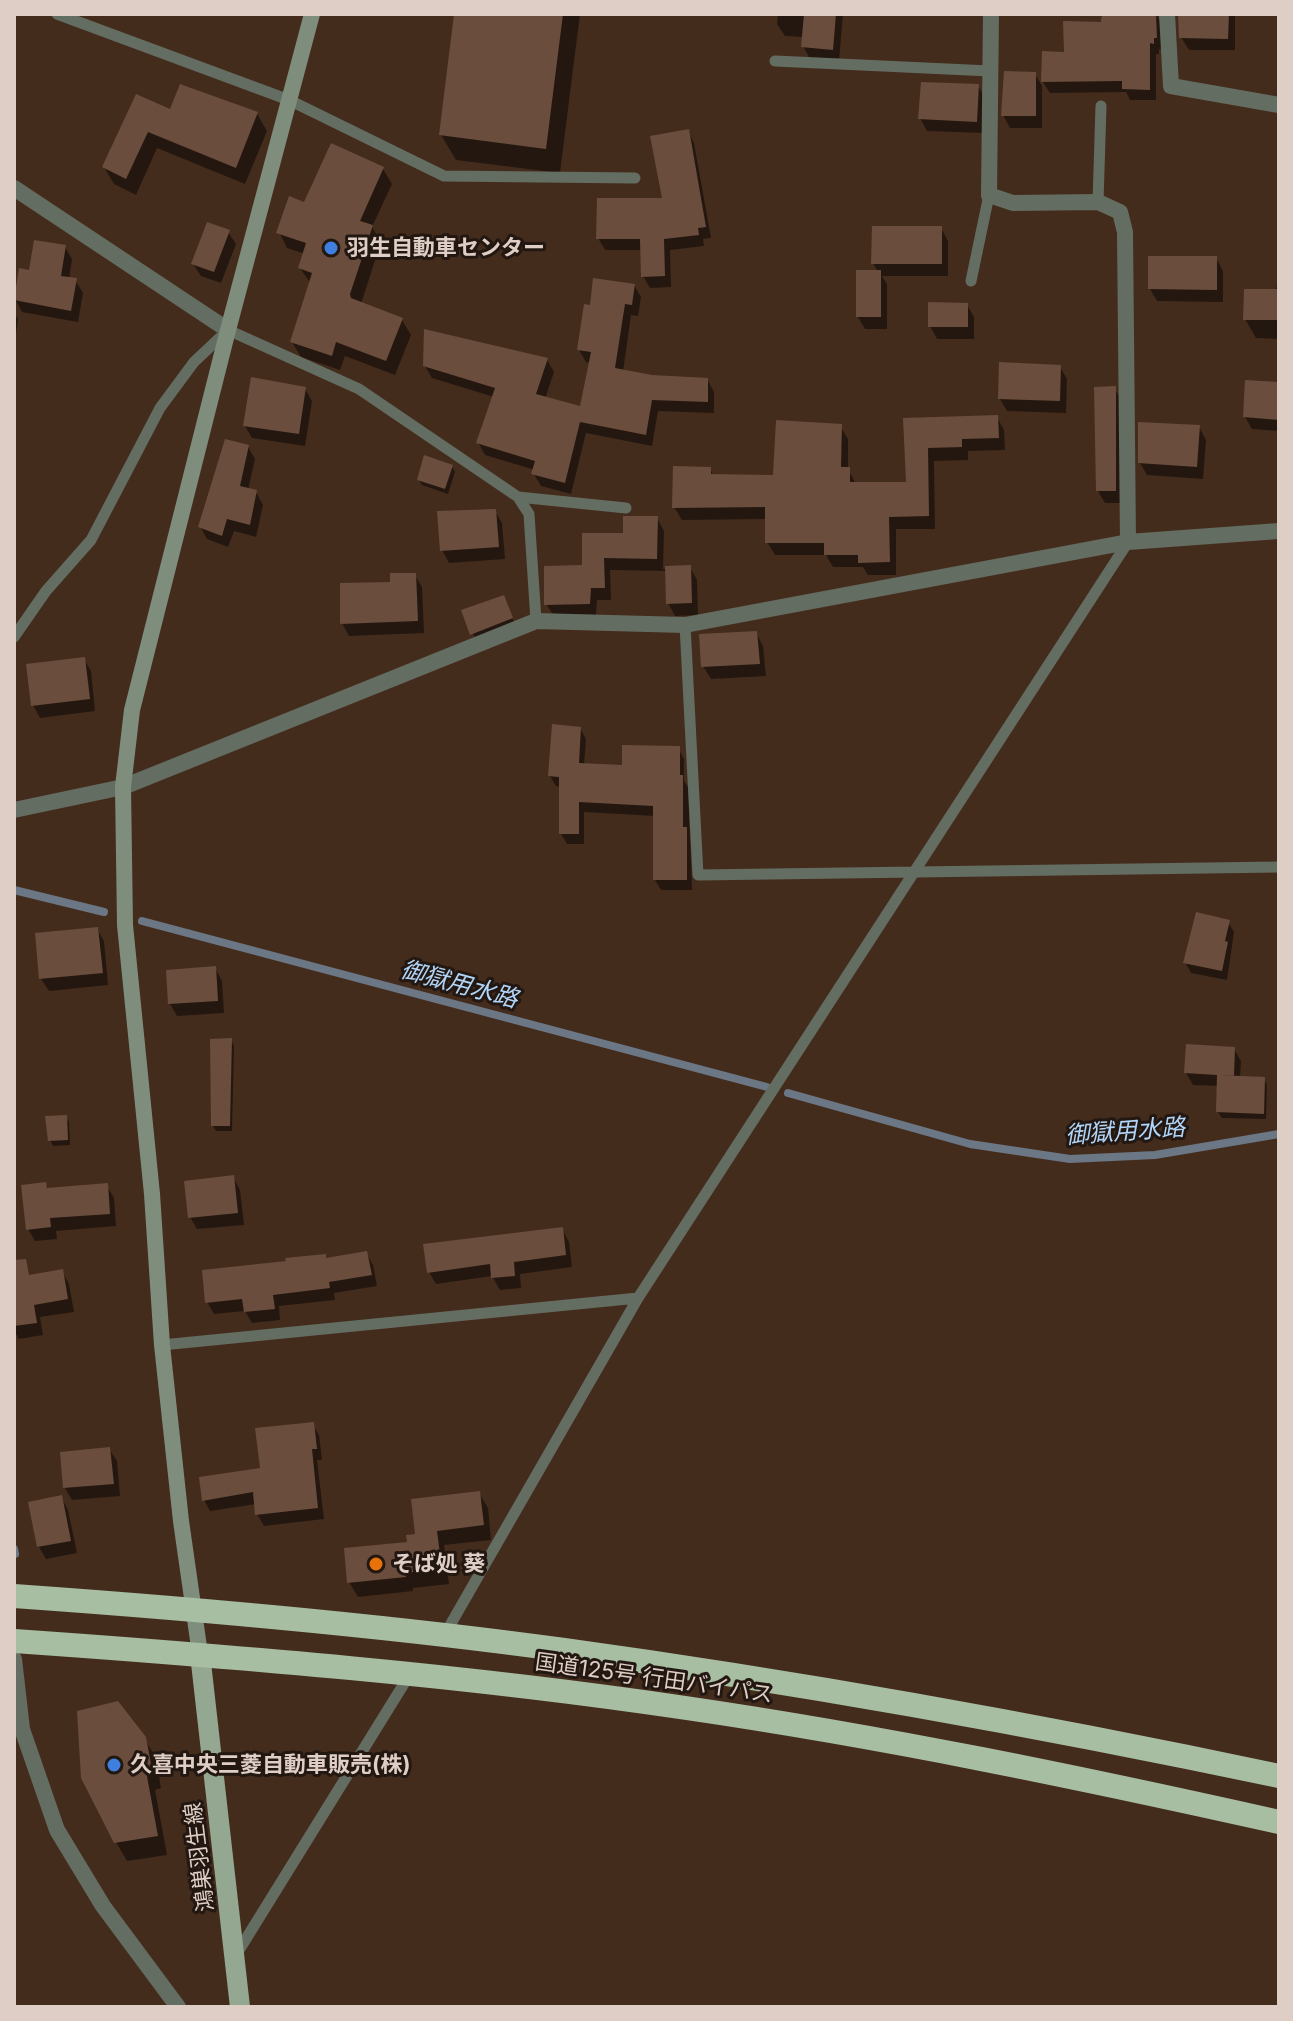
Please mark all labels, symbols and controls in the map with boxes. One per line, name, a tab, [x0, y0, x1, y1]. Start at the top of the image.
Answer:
place label: 羽生自動車センター	[347, 235, 545, 261]
marker: 羽生自動車センター	[322, 239, 340, 257]
water label: 御獄用水路	[397, 956, 521, 1014]
water label: 御獄用水路	[1064, 1113, 1186, 1151]
place label: そば処 葵	[392, 1551, 485, 1577]
marker: そば処 葵	[367, 1555, 385, 1573]
street label: 国道125号 行田バイパス	[533, 1649, 775, 1709]
place label: 久喜中央三菱自動車販売(株)	[130, 1752, 411, 1778]
marker: 久喜中央三菱自動車販売(株)	[105, 1756, 123, 1774]
street label: 鴻巣羽生線	[180, 1801, 220, 1913]

